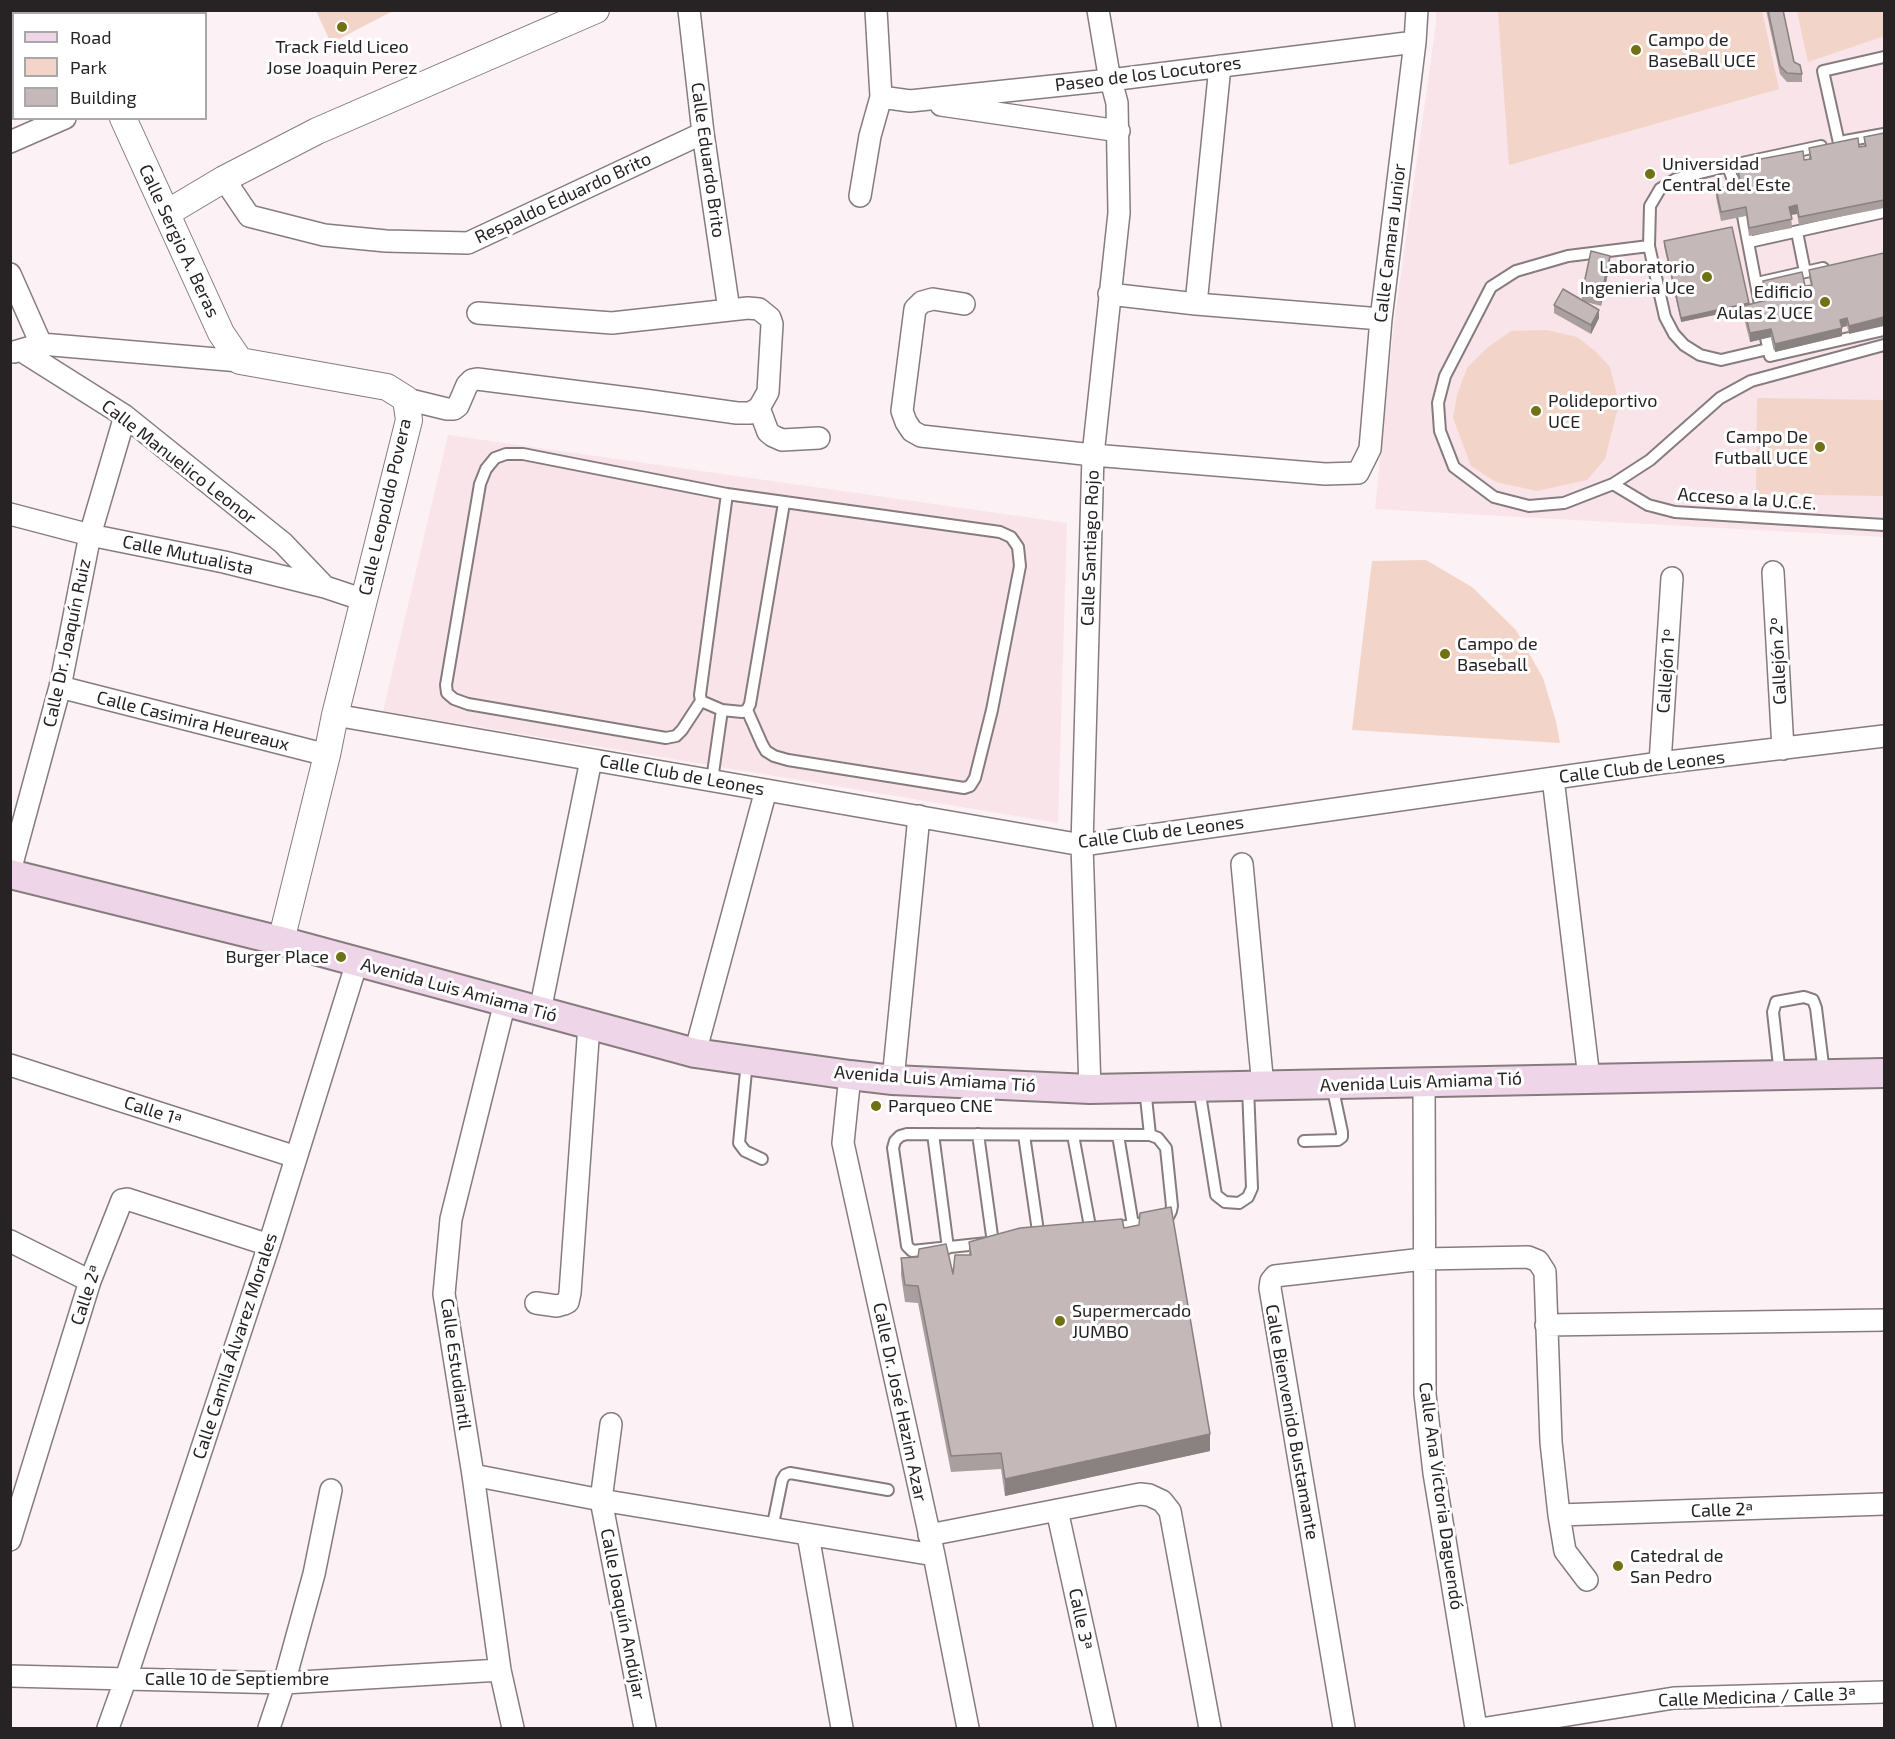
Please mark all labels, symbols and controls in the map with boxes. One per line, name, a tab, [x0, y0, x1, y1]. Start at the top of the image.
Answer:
legend	[12, 12, 207, 120]
marker: Track Field Liceo Jose Joaquin Perez	[335, 20, 349, 34]
text: Road	[70, 26, 111, 48]
place label: Campo de BaseBall UCE	[1648, 29, 1756, 72]
place label: Track Field Liceo Jose Joaquin Perez	[267, 36, 417, 78]
marker: Campo de BaseBall UCE	[1629, 43, 1643, 57]
street label: Paseo de los Locutores	[1054, 52, 1242, 96]
text: Park	[70, 56, 107, 78]
street label: Calle Eduardo Brito	[686, 81, 730, 239]
text: Building	[70, 86, 137, 108]
street label: Respaldo Eduardo Brito	[471, 148, 655, 248]
place label: Universidad Central del Este	[1662, 153, 1791, 195]
street label: Calle Sergio A. Beras	[134, 161, 224, 321]
street label: Calle Camara Junior	[1370, 162, 1410, 324]
marker: Universidad Central del Este	[1643, 167, 1657, 181]
place label: Laboratorio Ingenieria Uce	[1580, 256, 1695, 298]
marker: Laboratorio Ingenieria Uce	[1700, 270, 1714, 284]
place label: Edificio Aulas 2 UCE	[1717, 281, 1813, 324]
marker: Edificio Aulas 2 UCE	[1818, 295, 1832, 309]
place label: Polideportivo UCE	[1548, 390, 1657, 432]
street label: Calle Manuelico Leonor	[97, 395, 261, 529]
marker: Polideportivo UCE	[1529, 404, 1543, 418]
street label: Calle Leopoldo Povera	[354, 416, 416, 598]
place label: Campo De Futball UCE	[1714, 426, 1808, 468]
marker: Campo De Futball UCE	[1813, 440, 1827, 454]
street label: Calle Santiago Rojo	[1076, 469, 1104, 627]
street label: Acceso a la U.C.E.	[1677, 483, 1817, 515]
street label: Calle Mutualista	[121, 531, 255, 579]
street label: Calle Dr. Joaquín Ruiz	[39, 557, 95, 729]
street label: Callejón 2º	[1765, 617, 1791, 705]
street label: Callejón 1º	[1652, 628, 1680, 714]
place label: Campo de Baseball	[1457, 633, 1538, 676]
marker: Campo de Baseball	[1438, 647, 1452, 661]
street label: Calle Casimira Heureaux	[94, 687, 292, 755]
street label: Calle Club de Leones	[1558, 746, 1726, 788]
street label: Calle Club de Leones	[598, 750, 766, 800]
street label: Calle Club de Leones	[1077, 811, 1245, 853]
place label: Burger Place	[225, 946, 329, 968]
marker: Burger Place	[334, 950, 348, 964]
street label: Avenida Luis Amiama Tió	[358, 953, 560, 1027]
street label: Avenida Luis Amiama Tió	[833, 1061, 1037, 1097]
street label: Avenida Luis Amiama Tió	[1320, 1068, 1522, 1096]
street label: Calle 1ª	[121, 1092, 185, 1130]
place label: Parqueo CNE	[888, 1095, 993, 1117]
marker: Parqueo CNE	[869, 1099, 883, 1113]
street label: Calle Camila Álvarez Morales	[188, 1230, 282, 1462]
street label: Calle 2ª	[66, 1262, 106, 1328]
street label: Calle Estudiantil	[436, 1297, 476, 1431]
place label: Supermercado JUMBO	[1072, 1300, 1191, 1342]
street label: Calle Dr. José Hazim Azar	[868, 1301, 932, 1503]
street label: Calle Bienvenido Bustamante	[1261, 1303, 1323, 1541]
marker: Supermercado JUMBO	[1053, 1314, 1067, 1328]
street label: Calle Ana Victoria Daguendó	[1414, 1381, 1468, 1611]
street label: Calle 2ª	[1690, 1498, 1754, 1522]
street label: Calle Joaquín Andújar	[596, 1527, 650, 1701]
place label: Catedral de San Pedro	[1630, 1545, 1723, 1588]
marker: Catedral de San Pedro	[1611, 1559, 1625, 1573]
street label: Calle 3ª	[1064, 1586, 1098, 1652]
street label: Calle 10 de Septiembre	[145, 1668, 329, 1690]
street label: Calle Medicina / Calle 3ª	[1658, 1683, 1856, 1711]

